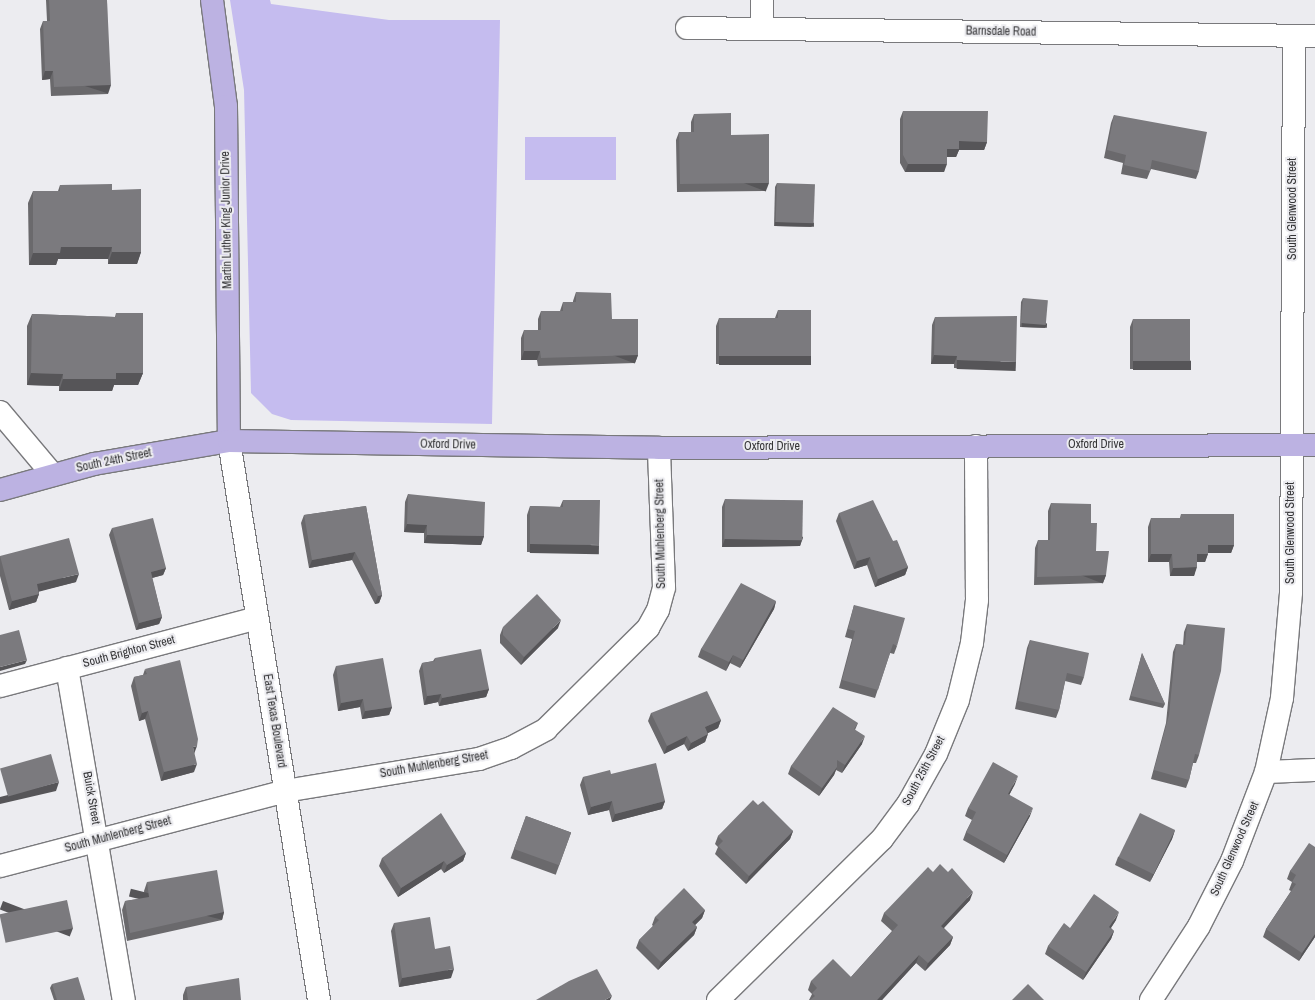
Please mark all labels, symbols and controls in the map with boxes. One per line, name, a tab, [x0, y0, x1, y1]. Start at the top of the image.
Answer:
street label: Barnsdale Road	[966, 24, 1036, 40]
street label: Martin Luther King Junior Drive	[219, 151, 235, 289]
street label: South Glenwood Street	[1286, 158, 1300, 260]
street label: Oxford Drive	[420, 437, 476, 453]
street label: Oxford Drive	[1068, 438, 1124, 452]
street label: Oxford Drive	[744, 440, 800, 454]
street label: South 24th Street	[75, 446, 153, 476]
street label: South Muhlenberg Street	[653, 479, 669, 589]
street label: South Glenwood Street	[1284, 482, 1298, 584]
street label: South Brighton Street	[81, 633, 177, 671]
street label: East Texas Boulevard	[259, 673, 289, 769]
street label: South 25th Street	[900, 734, 948, 808]
street label: South Muhlenberg Street	[379, 748, 489, 782]
street label: Buick Street	[79, 770, 103, 826]
street label: South Glenwood Street	[1208, 800, 1262, 898]
street label: South Muhlenberg Street	[63, 814, 173, 856]

